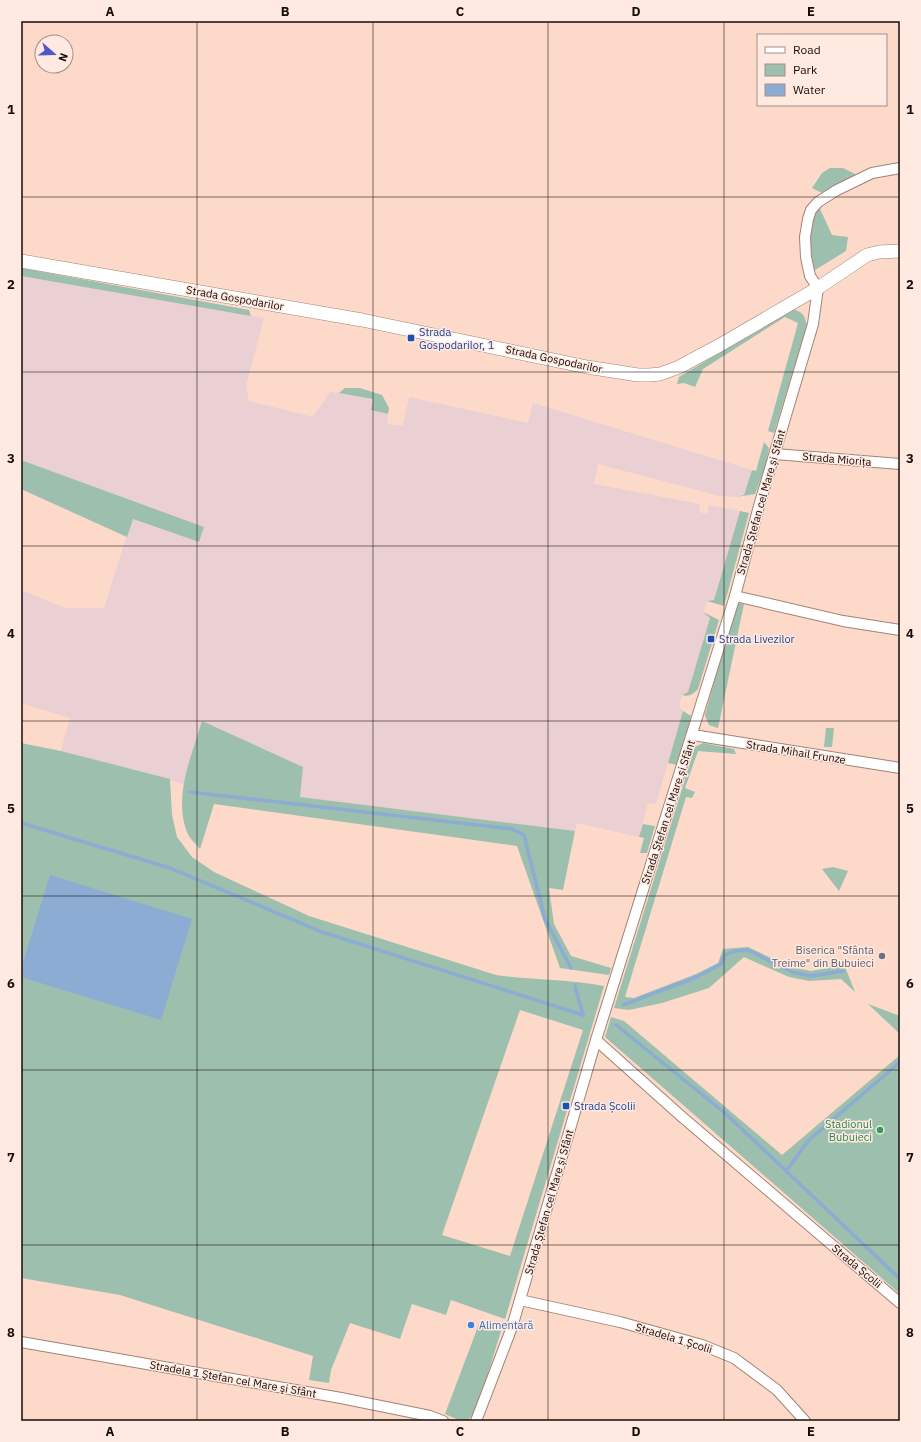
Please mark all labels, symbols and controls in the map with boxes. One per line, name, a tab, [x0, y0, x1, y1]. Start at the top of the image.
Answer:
text: A	[106, 3, 115, 20]
text: B	[281, 3, 290, 20]
text: C	[456, 3, 465, 20]
text: D	[631, 3, 641, 20]
text: E	[807, 3, 815, 20]
north arrow	[34, 34, 74, 74]
legend	[757, 34, 887, 106]
text: Road	[793, 42, 821, 57]
text: N	[55, 51, 71, 64]
text: Park	[793, 62, 818, 77]
text: Water	[793, 82, 826, 97]
text: 1	[7, 101, 15, 118]
text: 1	[906, 101, 914, 118]
text: 2	[7, 276, 15, 293]
text: 2	[906, 276, 914, 293]
street label: Strada Gospodarilor	[185, 283, 285, 313]
place label: Strada Gospodarilor, 1	[419, 325, 495, 352]
marker: Strada Gospodarilor, 1	[406, 333, 416, 343]
street label: Strada Gospodarilor	[504, 342, 604, 376]
street label: Strada Ștefan cel Mare și Sfânt	[734, 428, 789, 576]
street label: Strada Miorița	[802, 449, 872, 469]
text: 3	[7, 450, 15, 467]
text: 3	[906, 450, 914, 467]
text: 4	[7, 625, 15, 642]
text: 4	[906, 625, 914, 642]
place label: Strada Livezilor	[719, 632, 795, 646]
marker: Strada Livezilor	[706, 634, 716, 644]
street label: Strada Mihail Frunze	[745, 737, 847, 767]
street label: Strada Ștefan cel Mare și Sfânt	[638, 738, 698, 886]
text: 5	[7, 800, 15, 817]
text: 5	[906, 800, 914, 817]
place label: Biserica "Sfânta Treime" din Bubuieci	[772, 943, 874, 970]
marker: Biserica "Sfânta Treime" din Bubuieci	[877, 951, 887, 961]
text: 6	[7, 975, 15, 992]
text: 6	[906, 975, 914, 992]
place label: Strada Școlii	[574, 1099, 635, 1113]
marker: Strada Școlii	[561, 1101, 571, 1111]
place label: Stadionul Bubuieci	[825, 1117, 872, 1144]
marker: Stadionul Bubuieci	[875, 1125, 885, 1135]
street label: Strada Ștefan cel Mare și Sfânt	[522, 1128, 577, 1276]
text: 7	[7, 1149, 15, 1166]
text: 7	[906, 1149, 914, 1166]
street label: Strada Școlii	[829, 1241, 885, 1291]
place label: Alimentară	[479, 1318, 533, 1332]
marker: Alimentară	[466, 1320, 476, 1330]
street label: Stradela 1 Școlii	[634, 1320, 714, 1356]
text: 8	[7, 1324, 15, 1341]
text: 8	[906, 1324, 914, 1341]
street label: Stradela 1 Ştefan cel Mare şi Sfânt	[149, 1357, 318, 1401]
text: A	[106, 1423, 115, 1440]
text: B	[281, 1423, 290, 1440]
text: C	[456, 1423, 465, 1440]
text: D	[631, 1423, 641, 1440]
text: E	[807, 1423, 815, 1440]

